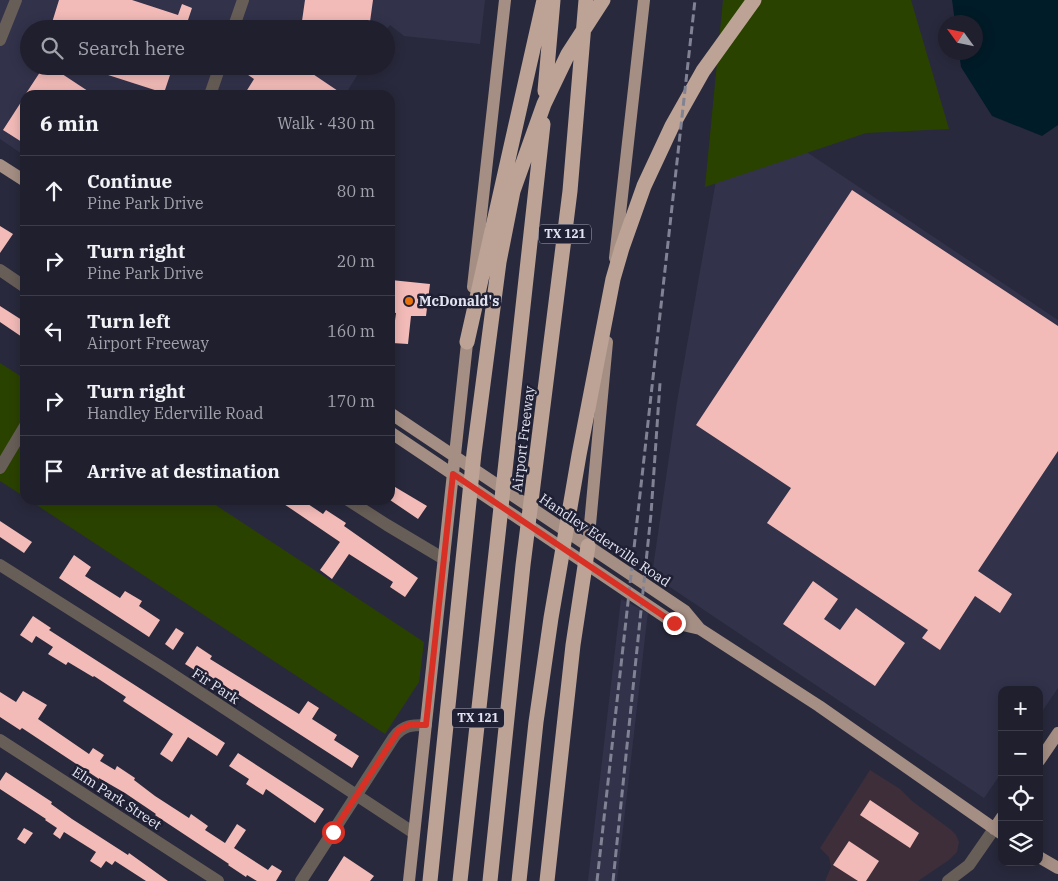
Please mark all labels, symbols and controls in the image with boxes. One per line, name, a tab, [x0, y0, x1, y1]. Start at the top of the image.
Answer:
north arrow	[938, 15, 983, 60]
search box	[20, 20, 395, 75]
icon: search	[38, 34, 66, 62]
text: Search here	[78, 36, 185, 60]
text: 6 min	[40, 109, 99, 137]
text: Walk · 430 m	[277, 113, 375, 133]
text: Continue	[87, 169, 172, 193]
icon: ahead	[40, 177, 68, 205]
text: 80 m	[337, 181, 375, 201]
text: Pine Park Drive	[87, 193, 204, 213]
road number: TX 121	[539, 224, 591, 243]
text: Turn right	[87, 239, 185, 263]
icon: right	[40, 247, 68, 275]
text: 20 m	[337, 251, 375, 271]
text: Pine Park Drive	[87, 263, 204, 283]
place label: McDonald's	[419, 292, 499, 310]
marker: McDonald's	[403, 295, 415, 307]
text: Turn left	[87, 309, 170, 333]
icon: left	[40, 317, 68, 345]
text: 160 m	[327, 321, 375, 341]
text: Airport Freeway	[87, 333, 209, 353]
text: Turn right	[87, 379, 185, 403]
street label: Airport Freeway	[508, 384, 538, 493]
icon: right	[40, 387, 68, 415]
text: 170 m	[327, 391, 375, 411]
text: Handley Ederville Road	[87, 403, 263, 423]
icon: arrive	[40, 457, 68, 485]
text: Arrive at destination	[87, 459, 280, 483]
street label: Handley Ederville Road	[536, 489, 674, 591]
route end	[663, 612, 686, 635]
street label: Fir Park	[189, 664, 244, 708]
map controls	[998, 686, 1043, 866]
button: +	[998, 686, 1043, 731]
road number: TX 121	[452, 708, 504, 728]
button: −	[998, 731, 1043, 776]
street label: Elm Park Street	[69, 762, 165, 834]
button: locate	[998, 776, 1043, 821]
route start	[322, 821, 345, 844]
button: layers	[998, 821, 1043, 866]

